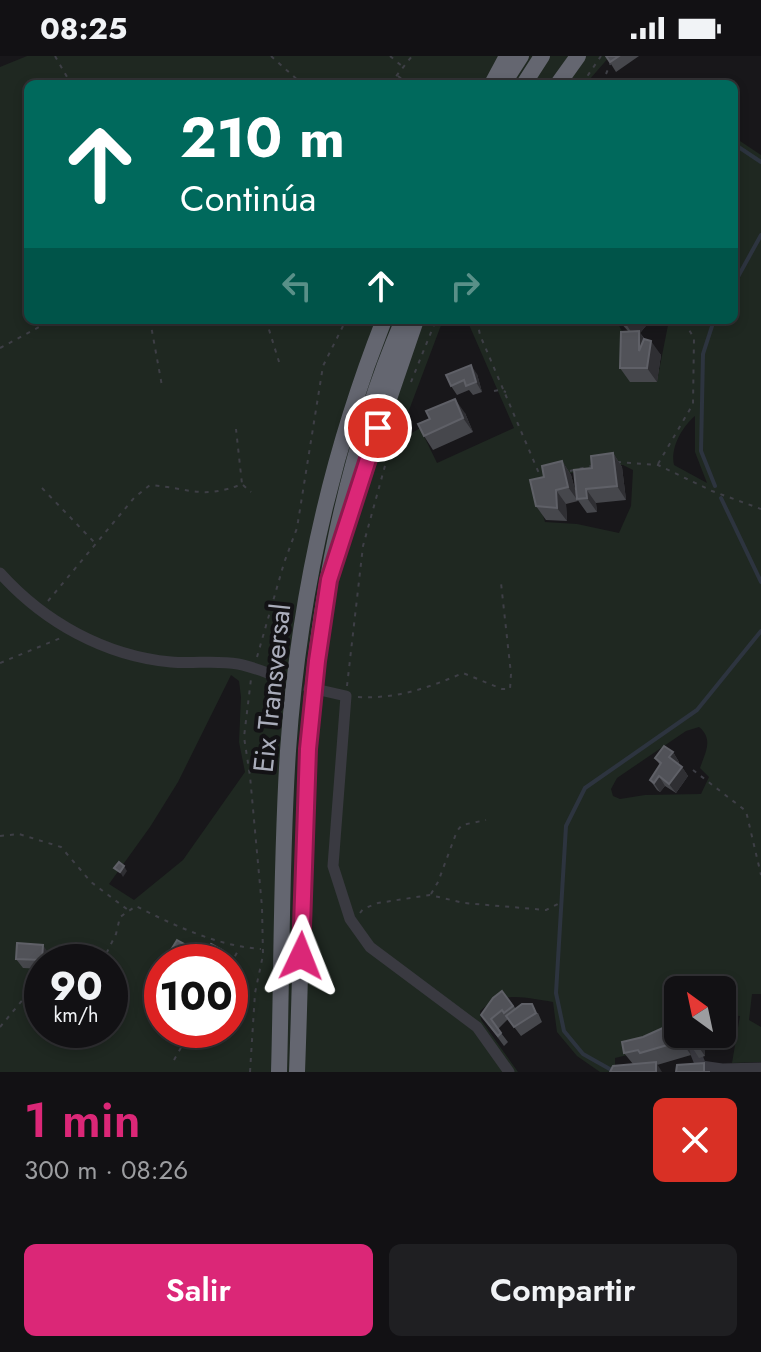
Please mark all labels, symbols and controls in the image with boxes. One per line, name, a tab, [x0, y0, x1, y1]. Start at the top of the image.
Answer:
text: 08:25	[40, 7, 127, 50]
text: 210 m	[180, 97, 345, 178]
icon: ahead	[48, 112, 152, 216]
text: Continúa	[180, 172, 316, 224]
icon: left	[275, 264, 319, 308]
icon: ahead	[359, 264, 403, 308]
icon: right	[443, 264, 487, 308]
pin	[344, 394, 412, 462]
icon: arrive	[356, 406, 400, 450]
street label: Eix Transversal	[243, 601, 301, 775]
position arrow	[259, 914, 343, 998]
speed limit sign: 100	[144, 944, 248, 1048]
text: 90	[49, 957, 103, 1015]
north arrow	[664, 976, 736, 1048]
map controls	[664, 976, 736, 1048]
text: km/h	[53, 1001, 99, 1030]
text: 1 min	[24, 1086, 141, 1155]
button: close	[653, 1098, 737, 1182]
text: 300 m · 08:26	[24, 1151, 188, 1189]
button: Salir	[24, 1244, 373, 1336]
button: Compartir	[389, 1244, 737, 1336]

